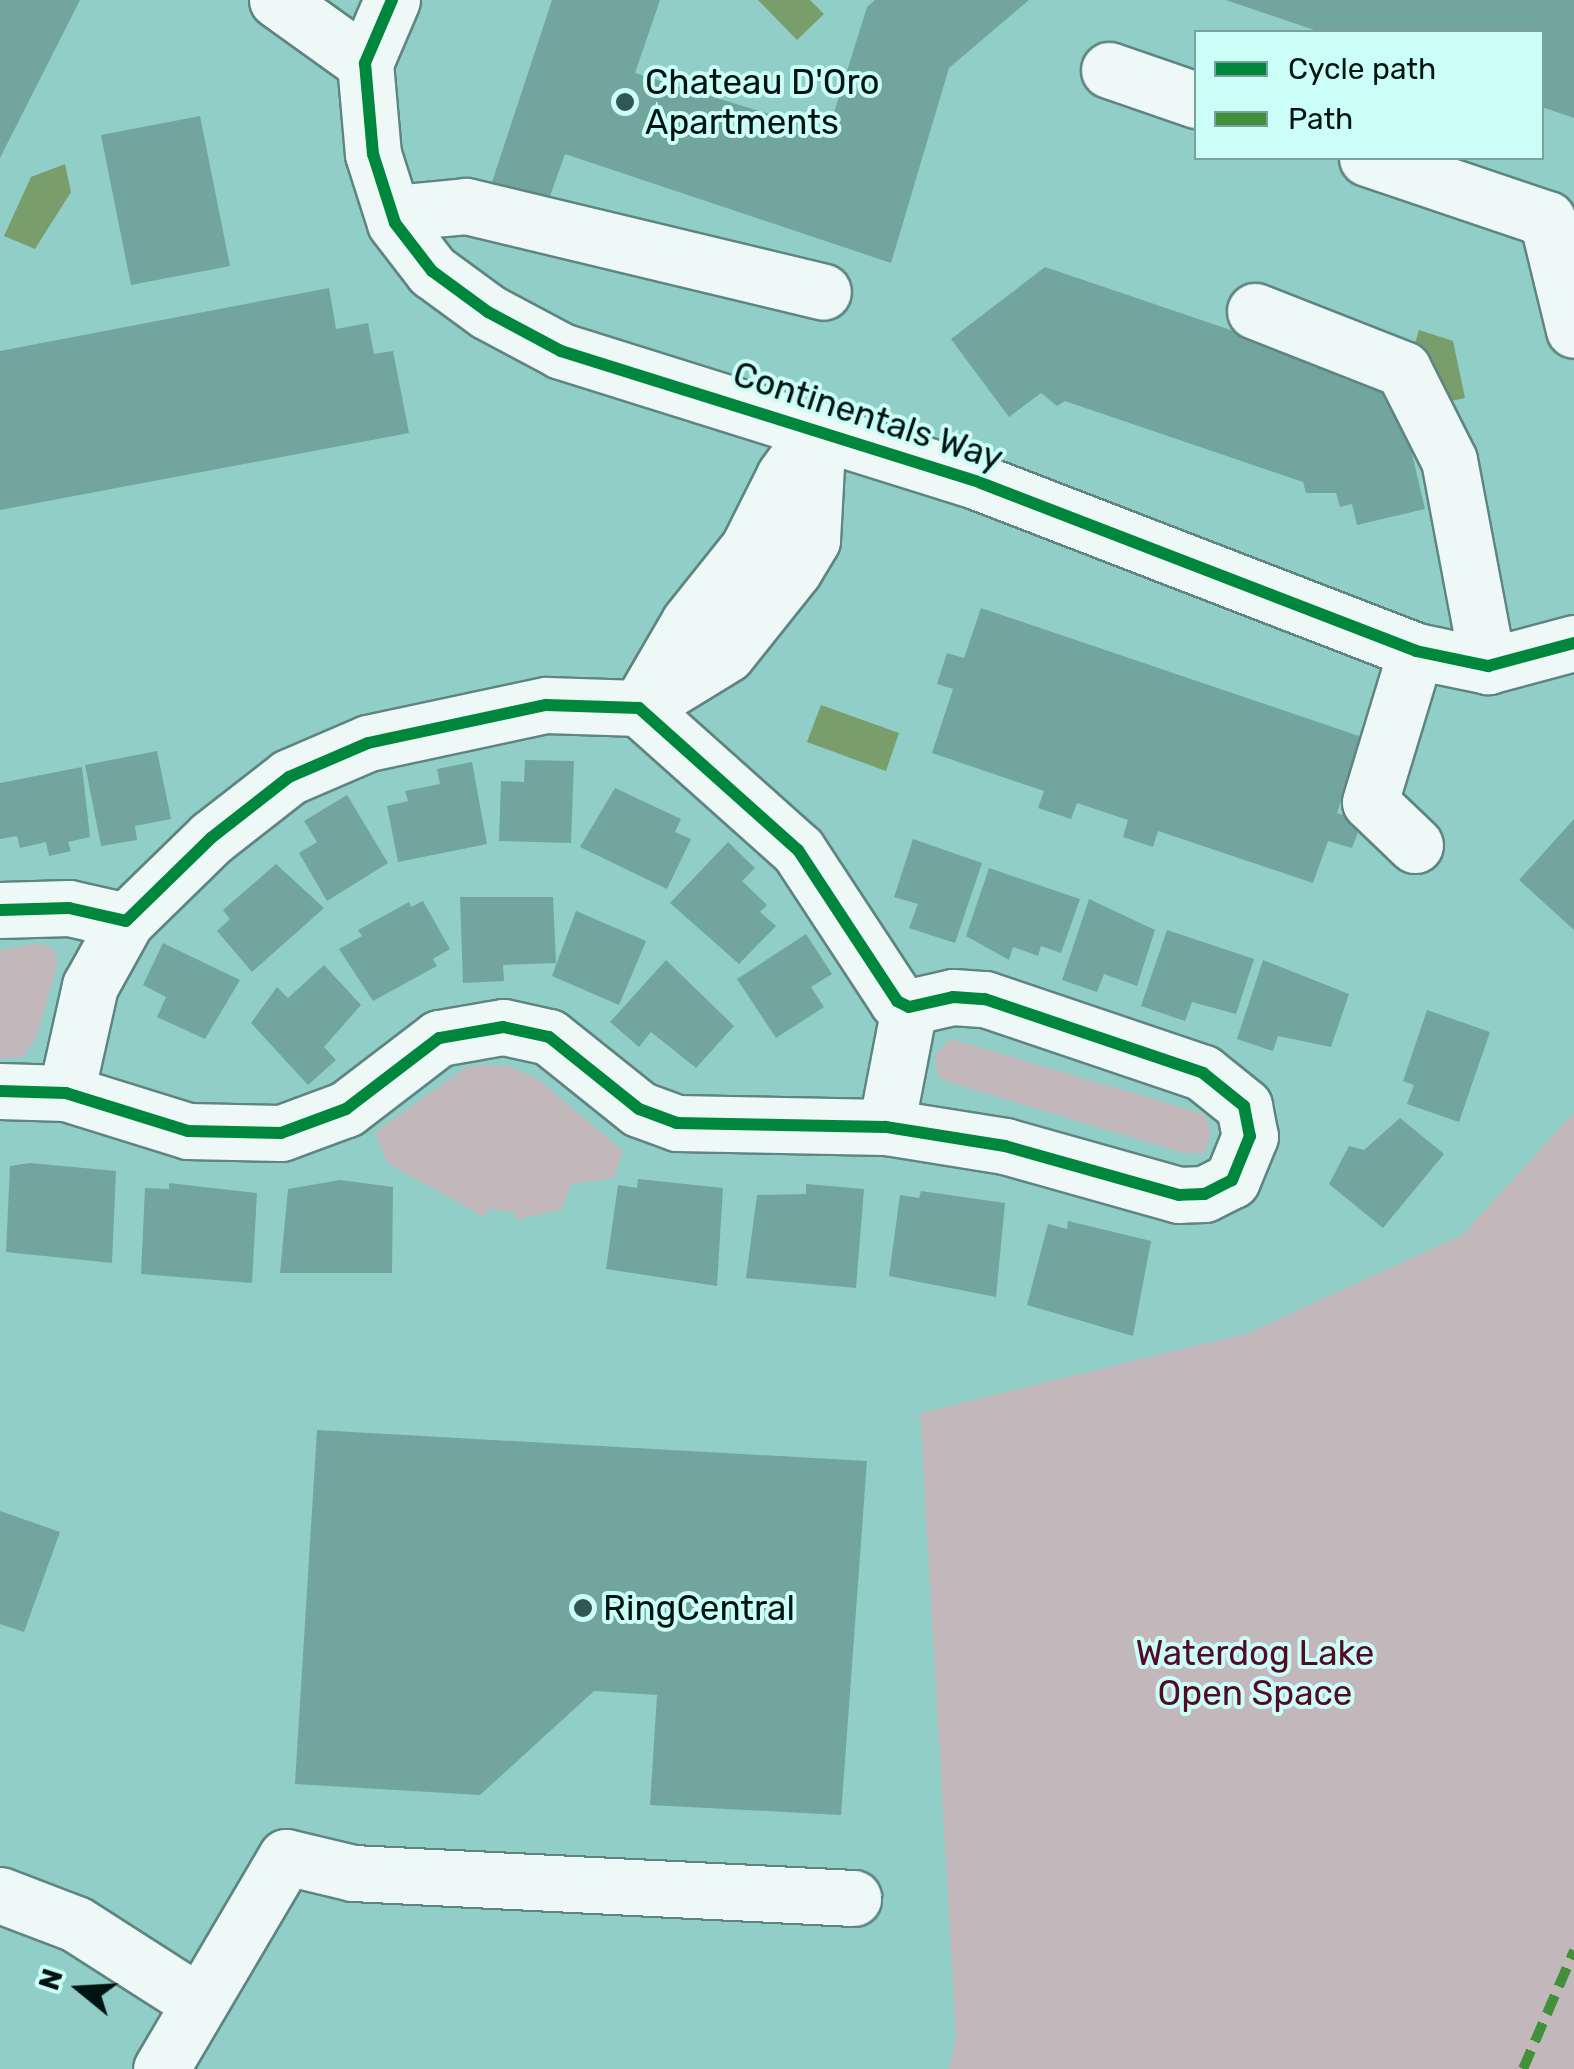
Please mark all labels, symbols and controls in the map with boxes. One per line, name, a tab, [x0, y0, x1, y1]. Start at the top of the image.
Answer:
legend	[1194, 30, 1544, 160]
text: Cycle path	[1288, 51, 1436, 87]
place label: Chateau D'Oro Apartments	[645, 61, 880, 143]
marker: Chateau D'Oro Apartments	[614, 91, 636, 113]
text: Path	[1288, 101, 1353, 137]
street label: Continentals Way	[728, 353, 1008, 479]
place label: RingCentral	[603, 1587, 795, 1629]
marker: RingCentral	[572, 1597, 594, 1619]
park label: Waterdog Lake Open Space	[1136, 1632, 1374, 1714]
north arrow	[30, 1939, 130, 2039]
text: N	[32, 1965, 70, 1994]

